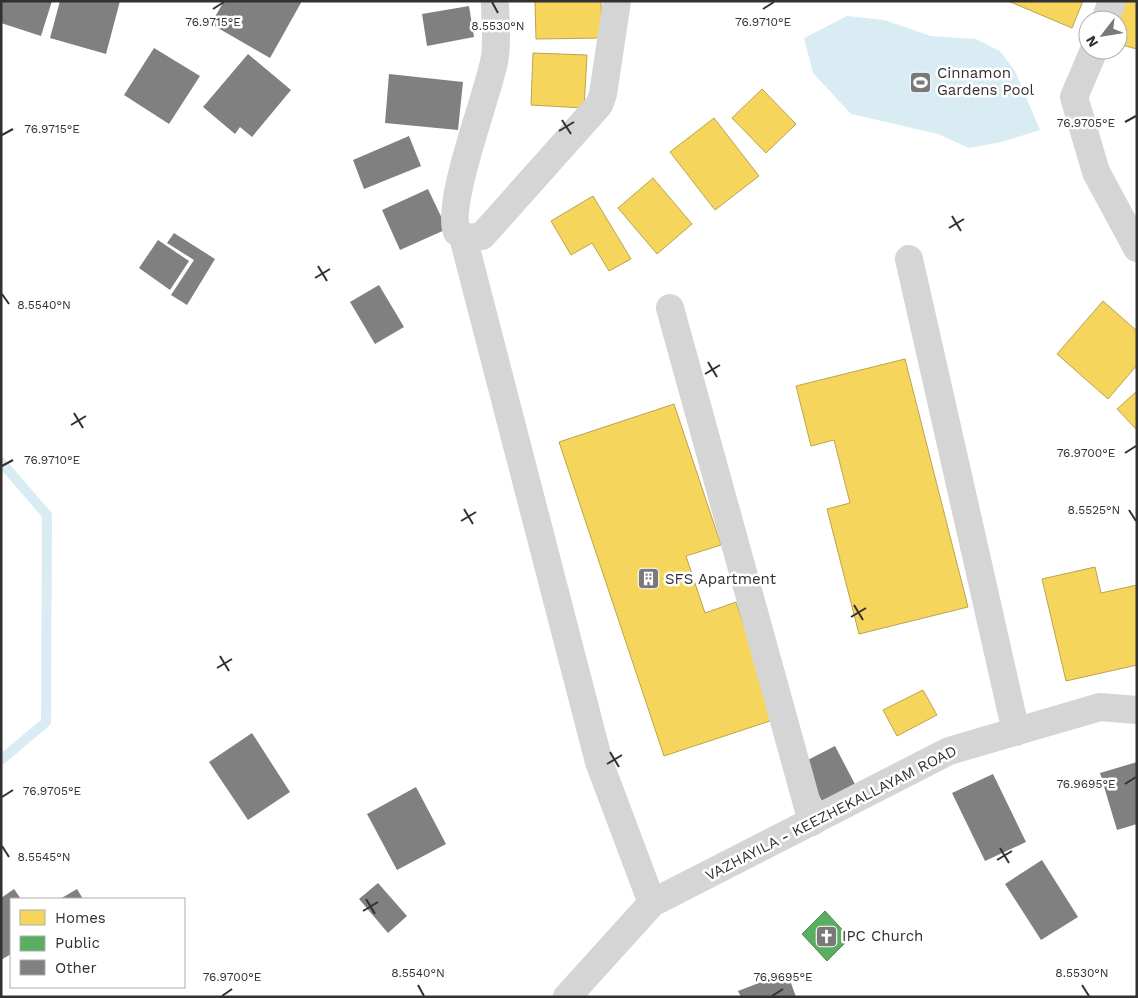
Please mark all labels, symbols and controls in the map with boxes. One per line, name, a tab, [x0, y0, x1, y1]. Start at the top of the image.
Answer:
north arrow	[1078, 10, 1128, 60]
text: 76.9715°E	[185, 15, 241, 29]
text: 76.9710°E	[735, 15, 791, 29]
text: 8.5530°N	[471, 19, 525, 33]
text: N	[1082, 33, 1101, 50]
place label: Cinnamon Gardens Pool	[937, 64, 1035, 99]
sports icon: Cinnamon Gardens Pool	[909, 70, 933, 94]
text: 76.9705°E	[1057, 116, 1115, 130]
text: 76.9715°E	[24, 122, 80, 136]
text: 8.5540°N	[17, 298, 71, 312]
text: 76.9700°E	[1057, 446, 1116, 460]
text: 76.9710°E	[24, 453, 80, 467]
text: 8.5525°N	[1068, 503, 1120, 517]
building icon: SFS Apartment	[637, 567, 661, 591]
place label: SFS Apartment	[665, 570, 777, 588]
street label: VAZHAYILA - KEEZHEKALLAYAM ROAD	[702, 742, 960, 884]
text: 76.9695°E	[1056, 777, 1116, 791]
text: 76.9705°E	[23, 784, 81, 798]
text: 8.5545°N	[17, 850, 71, 864]
legend	[10, 898, 185, 988]
text: Homes	[55, 909, 106, 927]
church icon: IPC Church	[814, 924, 838, 948]
place label: IPC Church	[842, 927, 923, 945]
text: Public	[55, 934, 100, 952]
text: Other	[55, 959, 97, 977]
text: 8.5540°N	[391, 966, 445, 980]
text: 8.5530°N	[1055, 966, 1109, 980]
text: 76.9700°E	[203, 970, 262, 984]
text: 76.9695°E	[753, 970, 813, 984]

